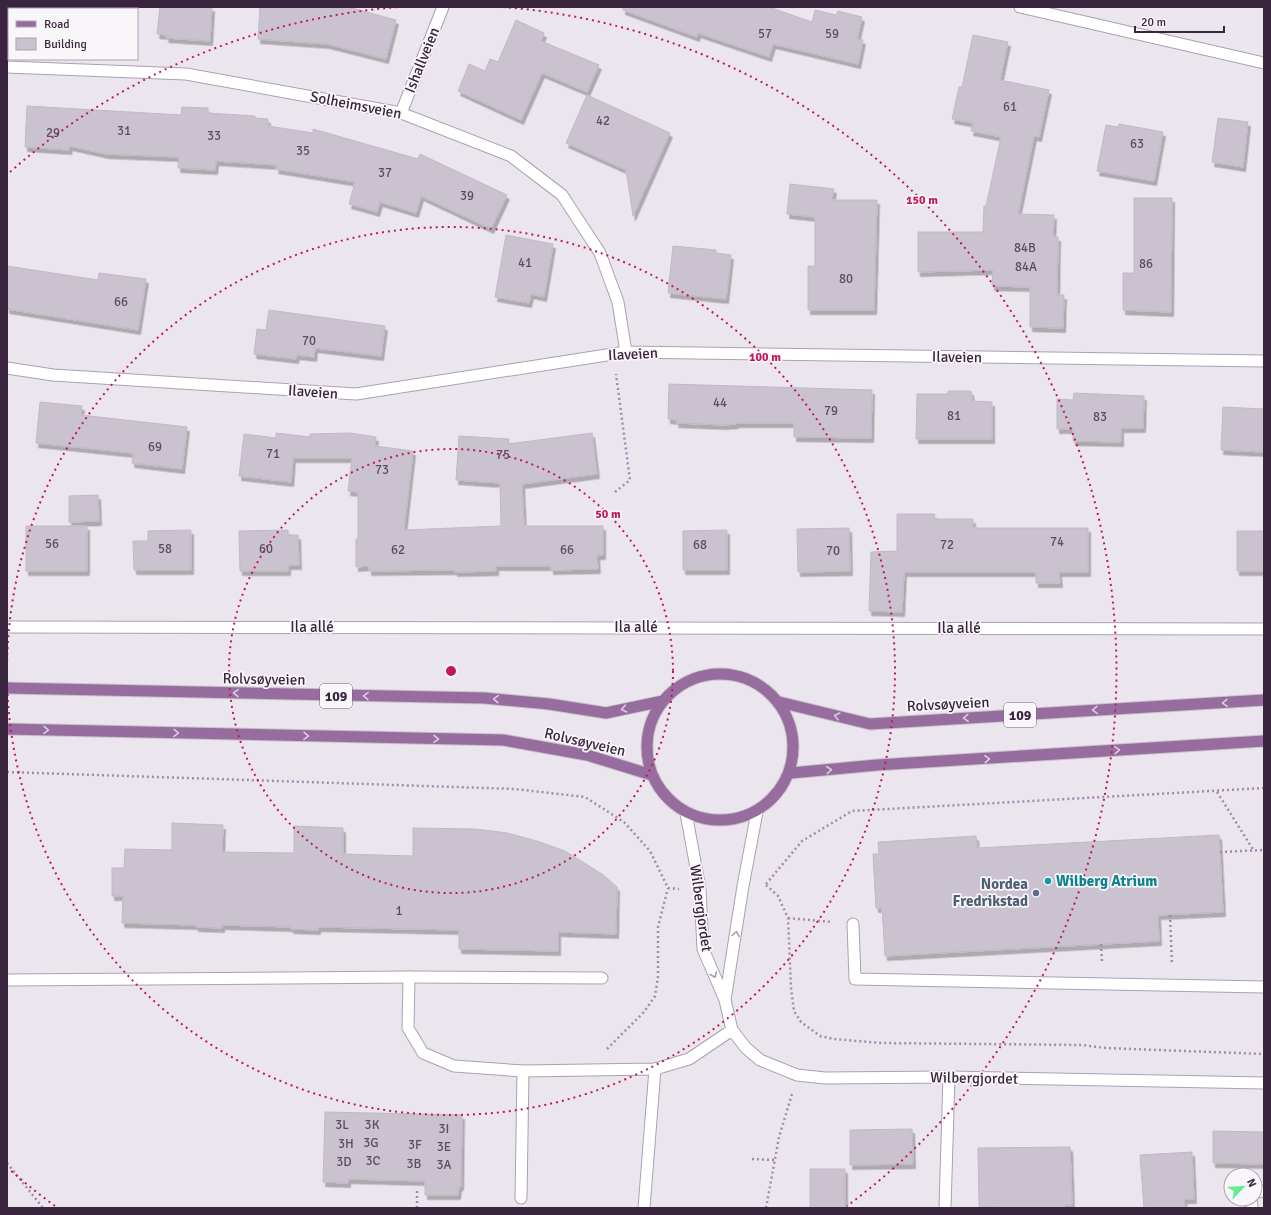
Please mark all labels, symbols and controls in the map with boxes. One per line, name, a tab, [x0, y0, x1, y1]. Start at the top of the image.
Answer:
legend	[8, 8, 138, 60]
scale bar	[1135, 8, 1224, 34]
text: 20 m	[1141, 15, 1166, 30]
text: Road	[44, 17, 70, 32]
street label: Ishallveien	[401, 25, 443, 95]
house number: 57	[758, 26, 772, 42]
house number: 59	[825, 26, 839, 42]
text: Building	[44, 37, 87, 52]
street label: Solheimsveien	[309, 87, 403, 123]
house number: 61	[1003, 99, 1017, 115]
house number: 42	[596, 113, 610, 129]
house number: 31	[117, 123, 131, 139]
house number: 29	[46, 125, 60, 141]
house number: 33	[207, 128, 221, 144]
house number: 63	[1130, 136, 1144, 152]
house number: 35	[296, 143, 310, 159]
house number: 37	[378, 165, 392, 181]
house number: 39	[460, 188, 474, 204]
text: 150 m	[906, 193, 938, 208]
house number: 84B	[1014, 240, 1036, 256]
house number: 41	[518, 255, 532, 271]
house number: 86	[1139, 256, 1153, 272]
house number: 84A	[1015, 259, 1037, 275]
house number: 80	[839, 271, 853, 287]
house number: 66	[114, 294, 128, 310]
house number: 70	[302, 333, 316, 349]
street label: Ilaveien	[608, 344, 658, 364]
street label: Ilaveien	[932, 348, 982, 366]
text: 100 m	[749, 350, 781, 365]
street label: Ilaveien	[287, 381, 339, 403]
house number: 44	[713, 395, 727, 411]
house number: 79	[824, 403, 838, 419]
house number: 81	[947, 408, 961, 424]
house number: 83	[1093, 409, 1107, 425]
house number: 69	[148, 439, 162, 455]
house number: 71	[266, 446, 280, 462]
house number: 75	[496, 447, 510, 463]
house number: 73	[375, 462, 389, 478]
text: 50 m	[595, 507, 621, 522]
house number: 74	[1050, 534, 1064, 550]
house number: 56	[45, 536, 59, 552]
house number: 68	[693, 537, 707, 553]
house number: 72	[940, 537, 954, 553]
house number: 58	[158, 541, 172, 557]
house number: 60	[259, 541, 273, 557]
house number: 62	[391, 542, 405, 558]
house number: 66	[560, 542, 574, 558]
house number: 70	[826, 543, 840, 559]
street label: Ila allé	[290, 618, 334, 636]
street label: Ila allé	[614, 618, 658, 636]
street label: Ila allé	[937, 619, 981, 637]
centre of rings	[444, 664, 458, 678]
street label: Rolvsøyveien	[222, 669, 306, 689]
road number: 109	[320, 684, 352, 708]
one-way arrow	[233, 689, 239, 698]
one-way arrow	[363, 692, 369, 700]
street label: Rolvsøyveien	[906, 693, 990, 715]
one-way arrow	[493, 695, 499, 704]
one-way arrow	[1222, 698, 1228, 707]
road number: 109	[1004, 703, 1036, 727]
one-way arrow	[621, 704, 628, 712]
one-way arrow	[1092, 706, 1098, 715]
one-way arrow	[833, 712, 840, 720]
one-way arrow	[963, 714, 969, 722]
street label: Rolvsøyveien	[543, 724, 627, 760]
one-way arrow	[43, 726, 49, 734]
one-way arrow	[173, 729, 179, 737]
one-way arrow	[303, 732, 309, 740]
one-way arrow	[433, 735, 439, 743]
one-way arrow	[1114, 746, 1120, 755]
one-way arrow	[984, 754, 990, 763]
one-way arrow	[826, 765, 832, 774]
street label: Wilbergjordet	[686, 863, 716, 953]
place label: Wilberg Atrium	[1056, 872, 1157, 890]
place label: Nordea Fredrikstad	[953, 875, 1028, 910]
marker: Wilberg Atrium	[1043, 876, 1053, 886]
marker: Nordea Fredrikstad	[1031, 888, 1041, 898]
house number: 1	[395, 903, 403, 919]
one-way arrow	[731, 931, 740, 937]
one-way arrow	[710, 971, 718, 978]
street label: Wilbergjordet	[930, 1068, 1018, 1088]
house number: 3L	[335, 1117, 349, 1133]
house number: 3K	[365, 1117, 380, 1133]
house number: 3I	[439, 1121, 449, 1137]
house number: 3G	[363, 1135, 379, 1151]
house number: 3H	[338, 1136, 354, 1152]
house number: 3F	[408, 1137, 422, 1153]
house number: 3E	[437, 1139, 451, 1155]
house number: 3C	[366, 1153, 381, 1169]
house number: 3D	[336, 1154, 352, 1170]
house number: 3B	[407, 1156, 422, 1172]
house number: 3A	[437, 1157, 452, 1173]
north arrow	[1223, 1167, 1263, 1207]
text: N	[1244, 1177, 1259, 1189]

